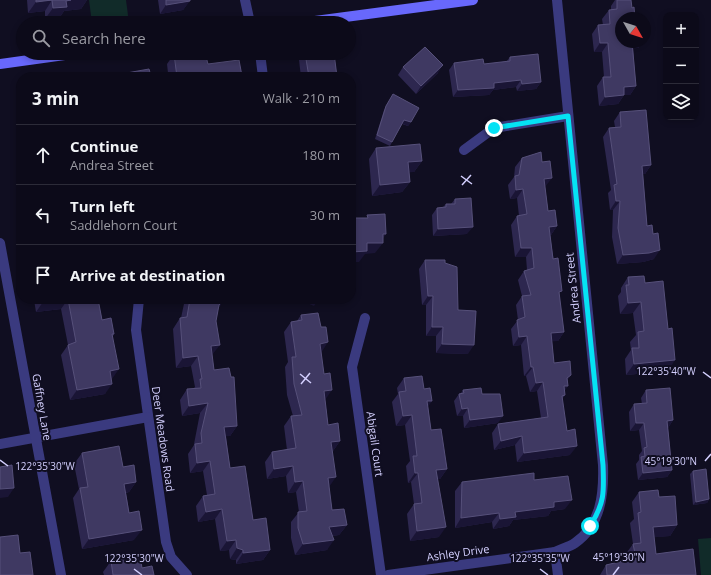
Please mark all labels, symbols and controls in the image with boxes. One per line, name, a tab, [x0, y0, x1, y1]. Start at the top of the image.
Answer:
north arrow	[615, 12, 651, 48]
map controls	[663, 12, 699, 120]
button: +	[663, 12, 699, 48]
search box	[16, 16, 356, 60]
icon: search	[30, 27, 52, 49]
text: Search here	[62, 28, 146, 48]
button: −	[663, 48, 699, 84]
button: layers	[663, 84, 699, 120]
text: 3 min	[32, 87, 79, 110]
text: Walk · 210 m	[263, 89, 340, 107]
route end	[485, 119, 503, 137]
text: Continue	[70, 136, 138, 156]
icon: ahead	[32, 144, 54, 166]
text: 180 m	[302, 146, 340, 164]
text: Andrea Street	[70, 156, 154, 174]
text: Turn left	[70, 196, 135, 216]
icon: left	[32, 204, 54, 226]
text: 30 m	[310, 206, 340, 224]
text: Saddlehorn Court	[70, 216, 177, 234]
street label: Andrea Street	[561, 252, 584, 324]
icon: arrive	[32, 264, 54, 286]
text: Arrive at destination	[70, 265, 225, 285]
text: 122°35'40"W	[636, 364, 697, 378]
street label: Gaffney Lane	[29, 372, 56, 441]
street label: Deer Meadows Road	[149, 385, 178, 493]
street label: Abigail Court	[363, 410, 388, 478]
text: 45°19'30"N	[645, 454, 697, 468]
text: 122°35'30"W	[15, 459, 76, 473]
route start	[581, 517, 599, 535]
street label: Ashley Drive	[426, 541, 490, 564]
text: 45°19'30"N	[593, 550, 645, 564]
text: 122°35'30"W	[104, 551, 165, 565]
text: 122°35'35"W	[510, 551, 571, 565]

